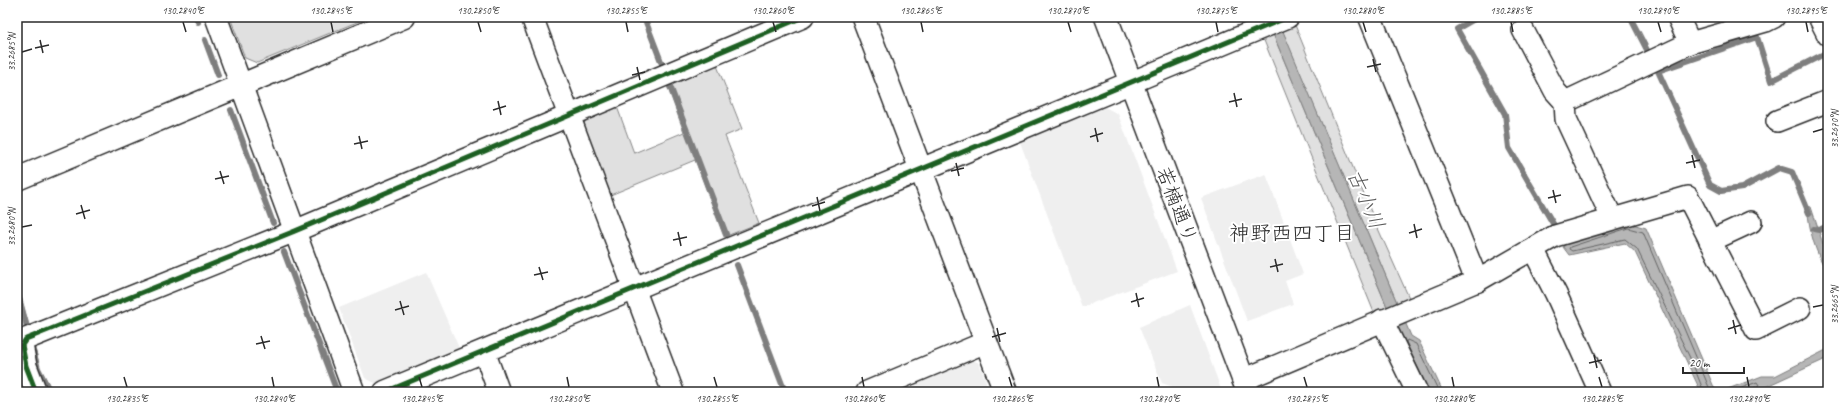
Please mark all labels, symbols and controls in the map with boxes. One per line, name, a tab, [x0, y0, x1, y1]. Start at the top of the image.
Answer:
text: 130.2840°E	[162, 4, 206, 17]
text: 130.2845°E	[310, 4, 354, 17]
text: 130.2850°E	[457, 4, 501, 17]
text: 130.2855°E	[605, 4, 649, 17]
text: 130.2860°E	[752, 4, 796, 17]
text: 130.2865°E	[900, 4, 944, 17]
text: 130.2870°E	[1047, 4, 1091, 17]
text: 130.2875°E	[1195, 4, 1239, 17]
text: 130.2880°E	[1342, 4, 1386, 17]
text: 130.2885°E	[1490, 4, 1534, 17]
text: 130.2890°E	[1637, 4, 1681, 17]
text: 130.2895°E	[1785, 4, 1829, 17]
text: 33.2685°N	[5, 31, 18, 71]
text: 33.2670°N	[1828, 108, 1841, 148]
street label: 若楠通り	[1151, 163, 1203, 247]
water label: 古小川	[1342, 165, 1390, 233]
text: 33.2680°N	[5, 206, 18, 246]
district label: 神野西四丁目	[1229, 220, 1355, 246]
text: 33.2665°N	[1828, 284, 1841, 324]
scale bar	[1683, 349, 1744, 375]
text: 20 m	[1689, 355, 1711, 371]
text: 130.2835°E	[106, 392, 150, 405]
text: 130.2840°E	[253, 392, 297, 405]
text: 130.2845°E	[401, 392, 445, 405]
text: 130.2850°E	[548, 392, 592, 405]
text: 130.2855°E	[696, 392, 740, 405]
text: 130.2860°E	[843, 392, 887, 405]
text: 130.2865°E	[991, 392, 1035, 405]
text: 130.2870°E	[1138, 392, 1182, 405]
text: 130.2875°E	[1286, 392, 1330, 405]
text: 130.2880°E	[1433, 392, 1477, 405]
text: 130.2885°E	[1581, 392, 1625, 405]
text: 130.2890°E	[1728, 392, 1772, 405]

